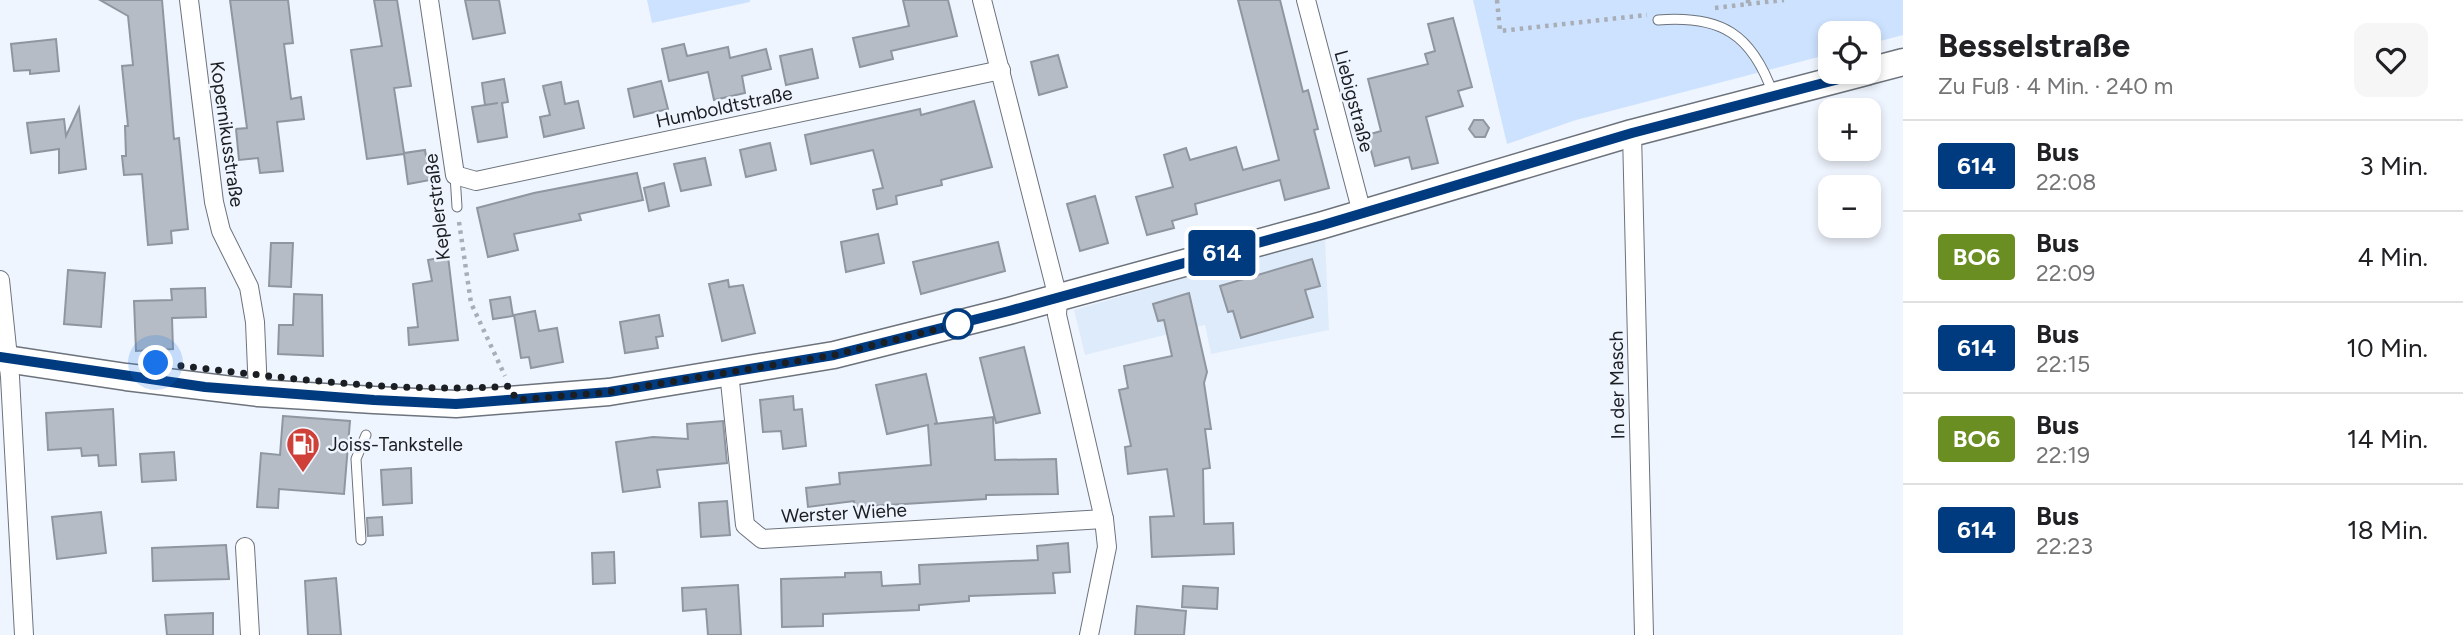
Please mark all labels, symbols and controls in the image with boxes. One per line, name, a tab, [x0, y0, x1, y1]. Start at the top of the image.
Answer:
map controls	[1818, 21, 1881, 238]
button: locate	[1818, 21, 1881, 84]
button: heart	[2354, 23, 2428, 97]
text: Besselstraße	[1938, 26, 2130, 65]
street label: Liebigstraße	[1329, 48, 1379, 154]
street label: Kopernikusstraße	[205, 59, 249, 209]
text: Zu Fuß · 4 Min. · 240 m	[1938, 72, 2173, 100]
street label: Humboldtstraße	[654, 81, 794, 133]
button: +	[1818, 98, 1881, 161]
text: Bus	[2036, 136, 2079, 168]
text: 3 Min.	[2359, 150, 2428, 182]
text: 614	[1957, 151, 1996, 180]
street label: Keplerstraße	[419, 152, 455, 262]
text: 22:08	[2036, 168, 2096, 196]
button: −	[1818, 175, 1881, 238]
text: Bus	[2036, 227, 2079, 259]
line badge: 614	[1182, 230, 1262, 276]
text: 614	[1202, 238, 1242, 267]
text: 4 Min.	[2357, 241, 2428, 273]
text: BO6	[1953, 242, 2000, 271]
text: 22:09	[2036, 259, 2095, 287]
unlabelled marker	[943, 309, 973, 339]
text: Bus	[2036, 318, 2079, 350]
street label: In der Masch	[1605, 331, 1629, 439]
text: 10 Min.	[2346, 332, 2428, 364]
text: 614	[1957, 333, 1996, 362]
your location	[138, 345, 173, 380]
text: 22:15	[2036, 350, 2090, 378]
text: Bus	[2036, 409, 2079, 441]
text: 14 Min.	[2347, 423, 2428, 455]
text: BO6	[1953, 424, 2000, 453]
fuel station icon: Joiss-Tankstelle	[284, 425, 322, 474]
place label: Joiss-Tankstelle	[328, 433, 463, 456]
text: 22:19	[2036, 441, 2090, 469]
street label: Werster Wiehe	[781, 498, 907, 528]
text: Bus	[2036, 500, 2079, 532]
text: 18 Min.	[2347, 514, 2428, 546]
text: 614	[1957, 515, 1996, 544]
text: 22:23	[2036, 532, 2093, 560]

